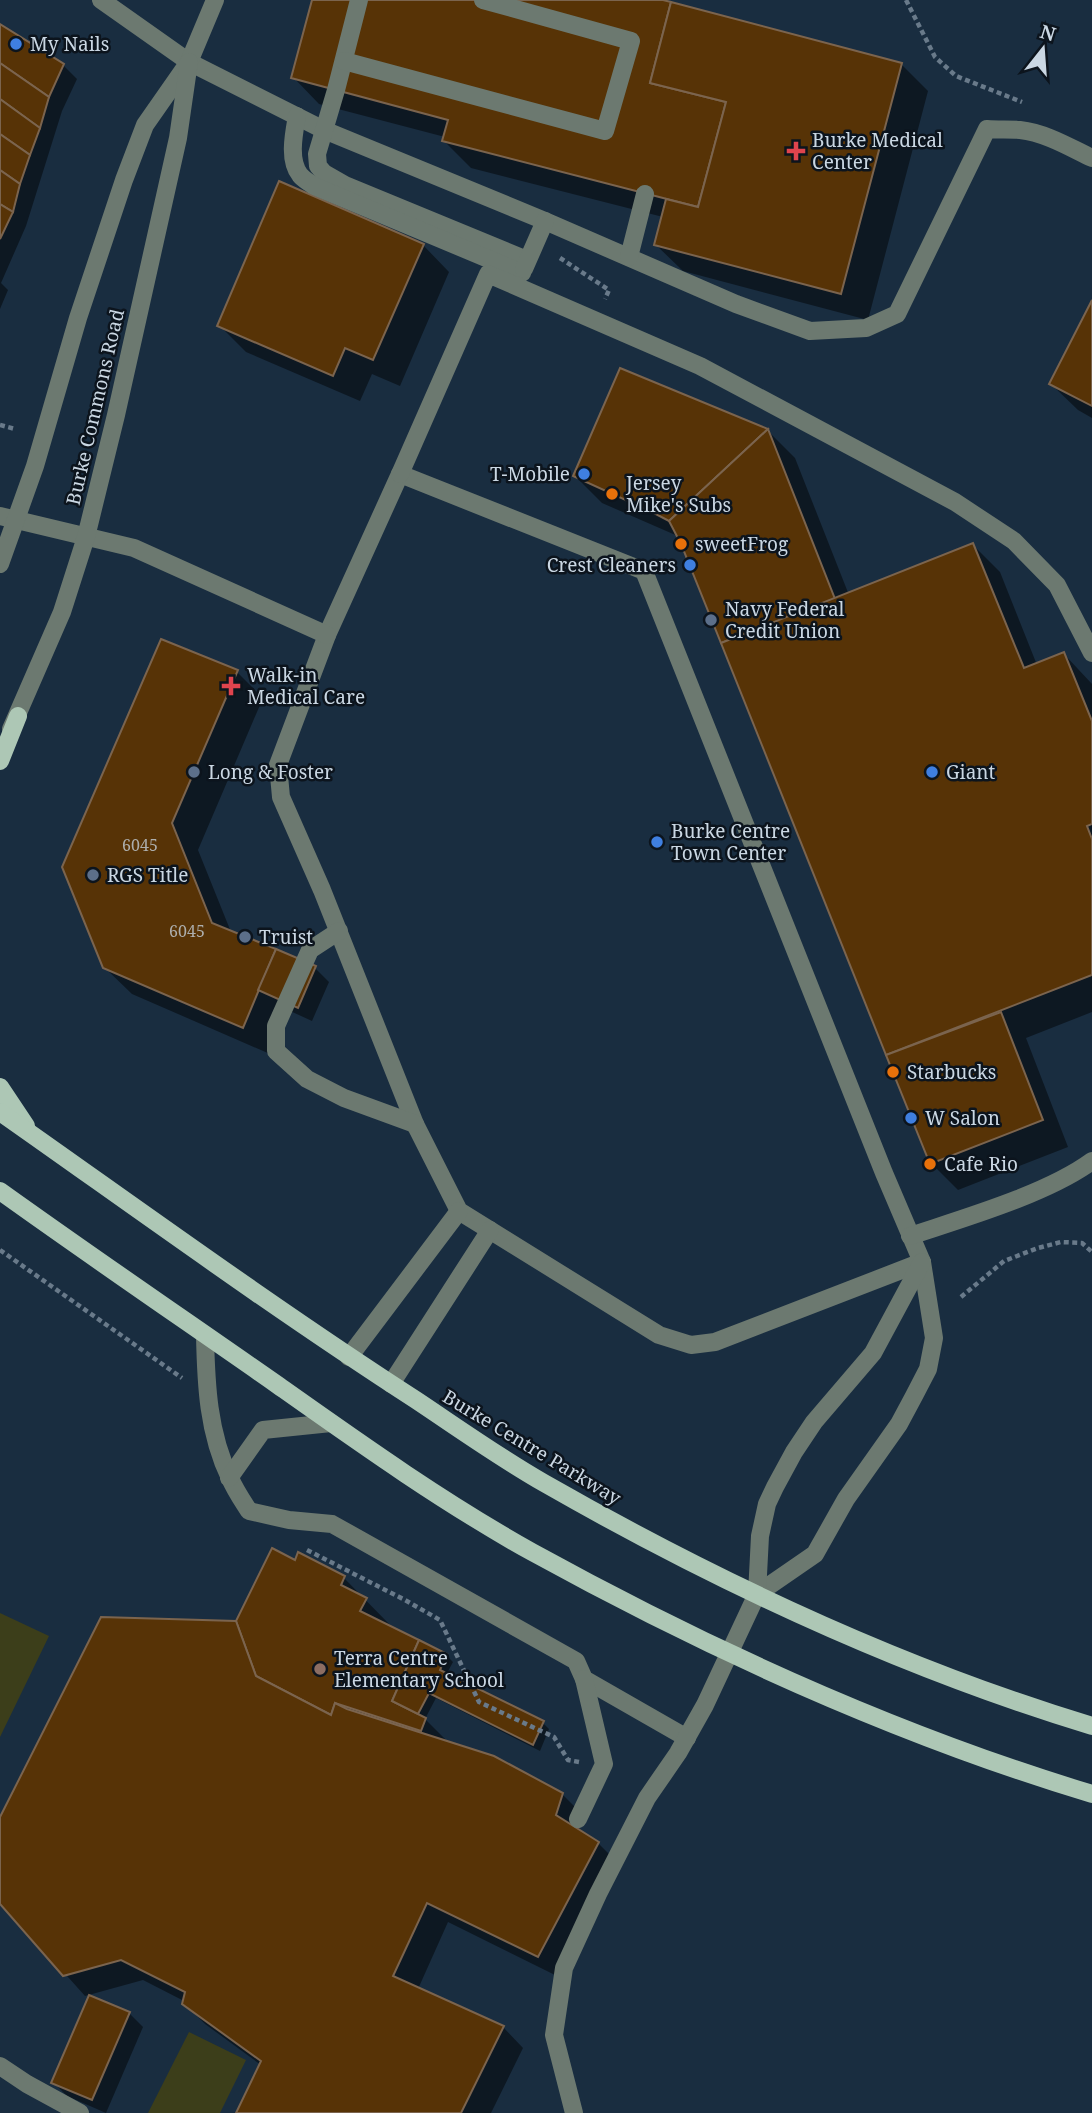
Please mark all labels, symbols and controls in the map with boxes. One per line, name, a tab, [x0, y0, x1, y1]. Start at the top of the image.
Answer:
north arrow	[1008, 14, 1078, 84]
text: N	[1037, 18, 1059, 47]
place label: My Nails	[30, 31, 109, 57]
marker: My Nails	[8, 36, 24, 52]
place label: Burke Medical Center	[812, 127, 943, 175]
marker: Burke Medical Center	[786, 141, 806, 161]
street label: Burke Commons Road	[60, 306, 130, 508]
place label: T-Mobile	[490, 461, 570, 487]
marker: T-Mobile	[576, 466, 592, 482]
place label: Jersey Mike's Subs	[625, 470, 731, 518]
marker: Jersey Mike's Subs	[604, 486, 620, 502]
place label: sweetFrog	[695, 531, 788, 557]
marker: sweetFrog	[673, 536, 689, 552]
place label: Crest Cleaners	[547, 552, 676, 578]
marker: Crest Cleaners	[682, 557, 698, 573]
place label: Navy Federal Credit Union	[725, 596, 845, 644]
marker: Navy Federal Credit Union	[703, 612, 719, 628]
place label: Walk-in Medical Care	[247, 662, 365, 710]
marker: Walk-in Medical Care	[221, 676, 241, 696]
place label: Long & Foster	[208, 759, 333, 785]
place label: Giant	[946, 759, 996, 785]
marker: Long & Foster	[186, 764, 202, 780]
marker: Giant	[924, 764, 940, 780]
place label: Burke Centre Town Center	[671, 818, 790, 866]
house number: 6045	[122, 834, 158, 856]
marker: Burke Centre Town Center	[649, 834, 665, 850]
place label: RGS Title	[107, 862, 188, 888]
marker: RGS Title	[85, 867, 101, 883]
house number: 6045	[169, 920, 205, 942]
place label: Truist	[259, 924, 313, 950]
marker: Truist	[237, 929, 253, 945]
place label: Starbucks	[907, 1059, 996, 1085]
marker: Starbucks	[885, 1064, 901, 1080]
place label: W Salon	[925, 1105, 1000, 1131]
marker: W Salon	[903, 1110, 919, 1126]
place label: Cafe Rio	[944, 1151, 1018, 1177]
marker: Cafe Rio	[922, 1156, 938, 1172]
street label: Burke Centre Parkway	[438, 1383, 626, 1511]
place label: Terra Centre Elementary School	[334, 1645, 504, 1693]
marker: Terra Centre Elementary School	[312, 1661, 328, 1677]

